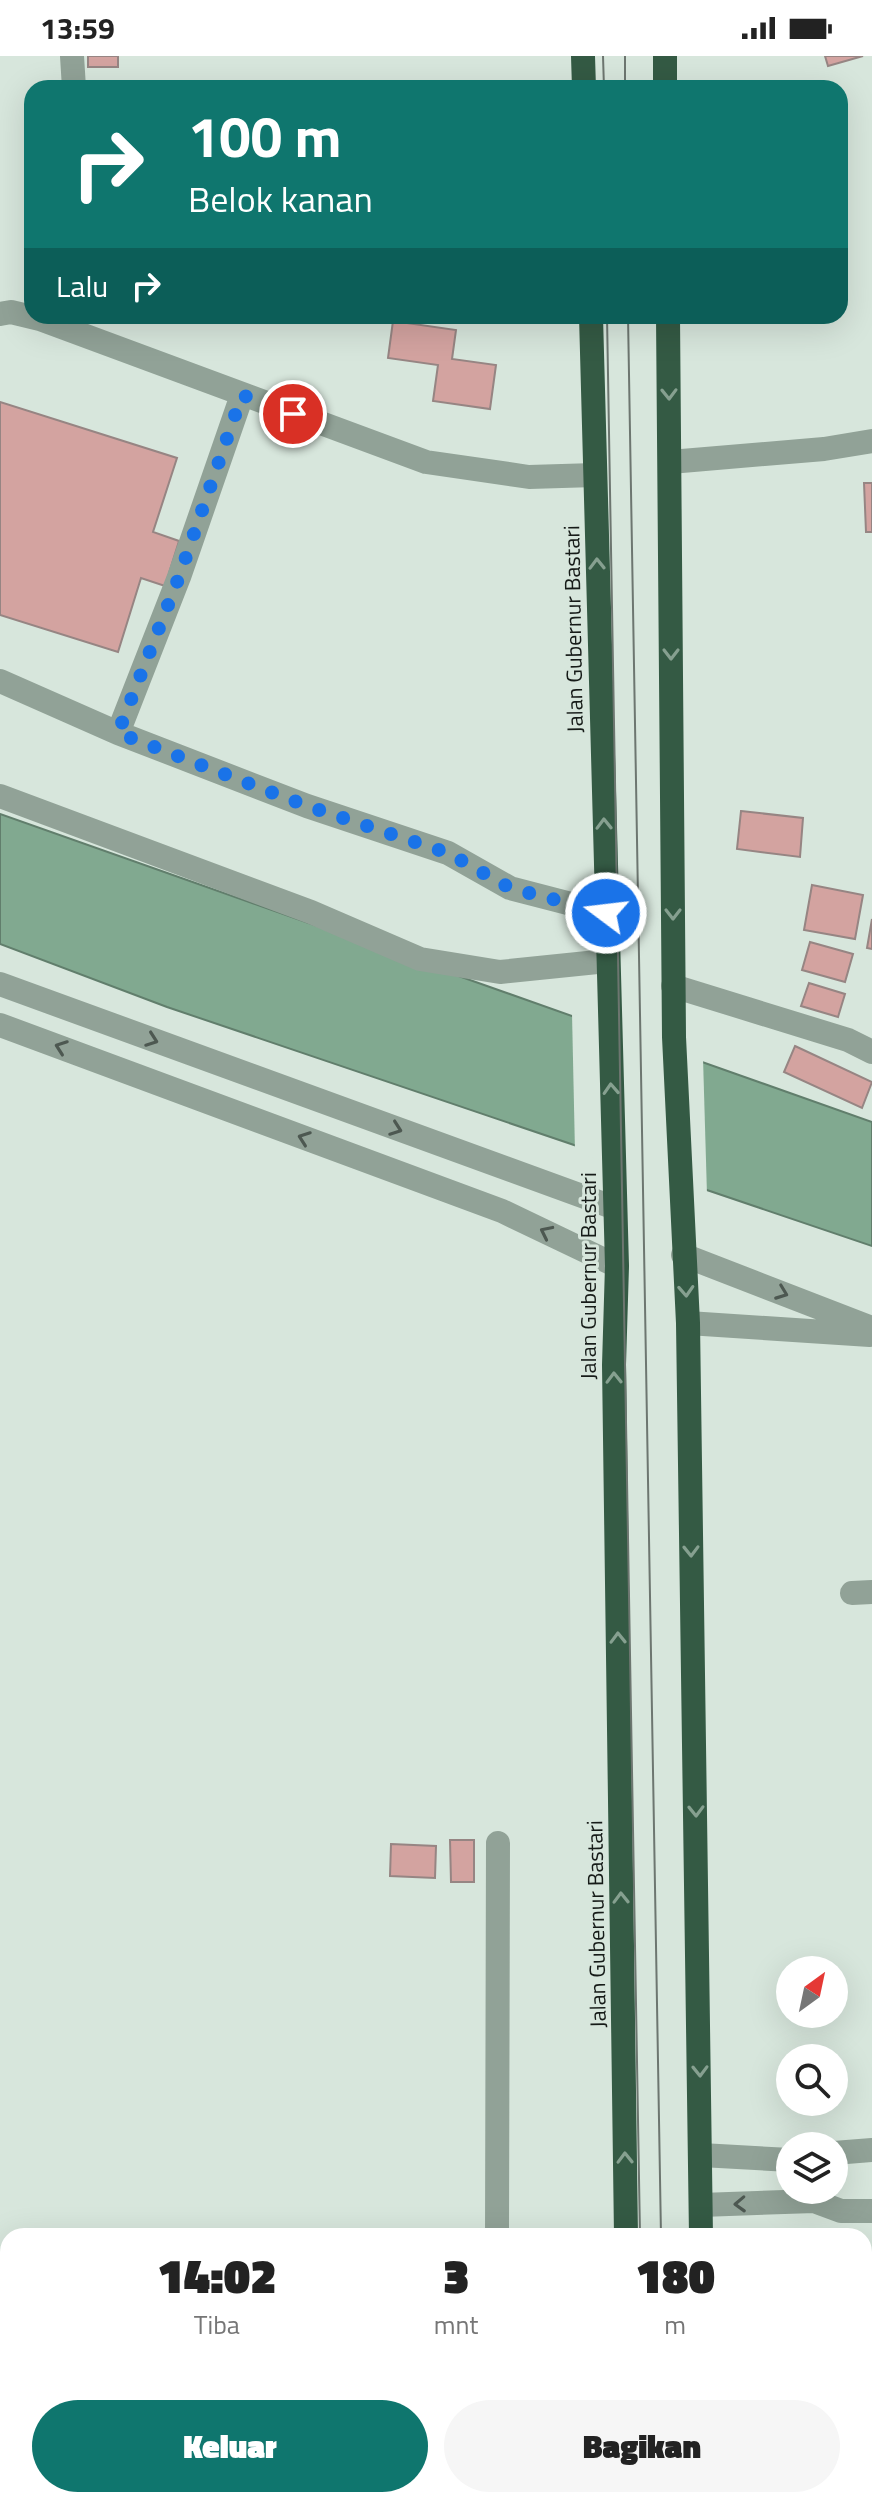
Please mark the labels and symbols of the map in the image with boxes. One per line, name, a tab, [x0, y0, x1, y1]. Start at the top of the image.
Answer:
pin	[259, 380, 327, 448]
one-way arrow	[660, 388, 678, 401]
street label: Jalan Gubernur Bastari	[554, 525, 592, 733]
one-way arrow	[589, 557, 606, 570]
one-way arrow	[662, 648, 680, 661]
one-way arrow	[595, 817, 612, 830]
position arrow	[564, 871, 648, 955]
one-way arrow	[664, 908, 682, 921]
one-way arrow	[144, 1030, 158, 1046]
one-way arrow	[55, 1041, 69, 1057]
one-way arrow	[603, 1082, 620, 1095]
one-way arrow	[389, 1119, 403, 1136]
one-way arrow	[298, 1131, 312, 1148]
street label: Jalan Gubernur Bastari	[571, 1172, 605, 1380]
one-way arrow	[540, 1227, 555, 1242]
one-way arrow	[774, 1283, 788, 1300]
one-way arrow	[677, 1285, 694, 1298]
one-way arrow	[605, 1371, 623, 1384]
one-way arrow	[683, 1545, 700, 1558]
one-way arrow	[609, 1631, 627, 1644]
one-way arrow	[687, 1805, 704, 1818]
street label: Jalan Gubernur Bastari	[577, 1820, 615, 2028]
one-way arrow	[613, 1891, 630, 1904]
north arrow	[776, 1956, 848, 2028]
one-way arrow	[691, 2065, 709, 2078]
one-way arrow	[616, 2151, 634, 2164]
one-way arrow	[733, 2195, 746, 2212]

